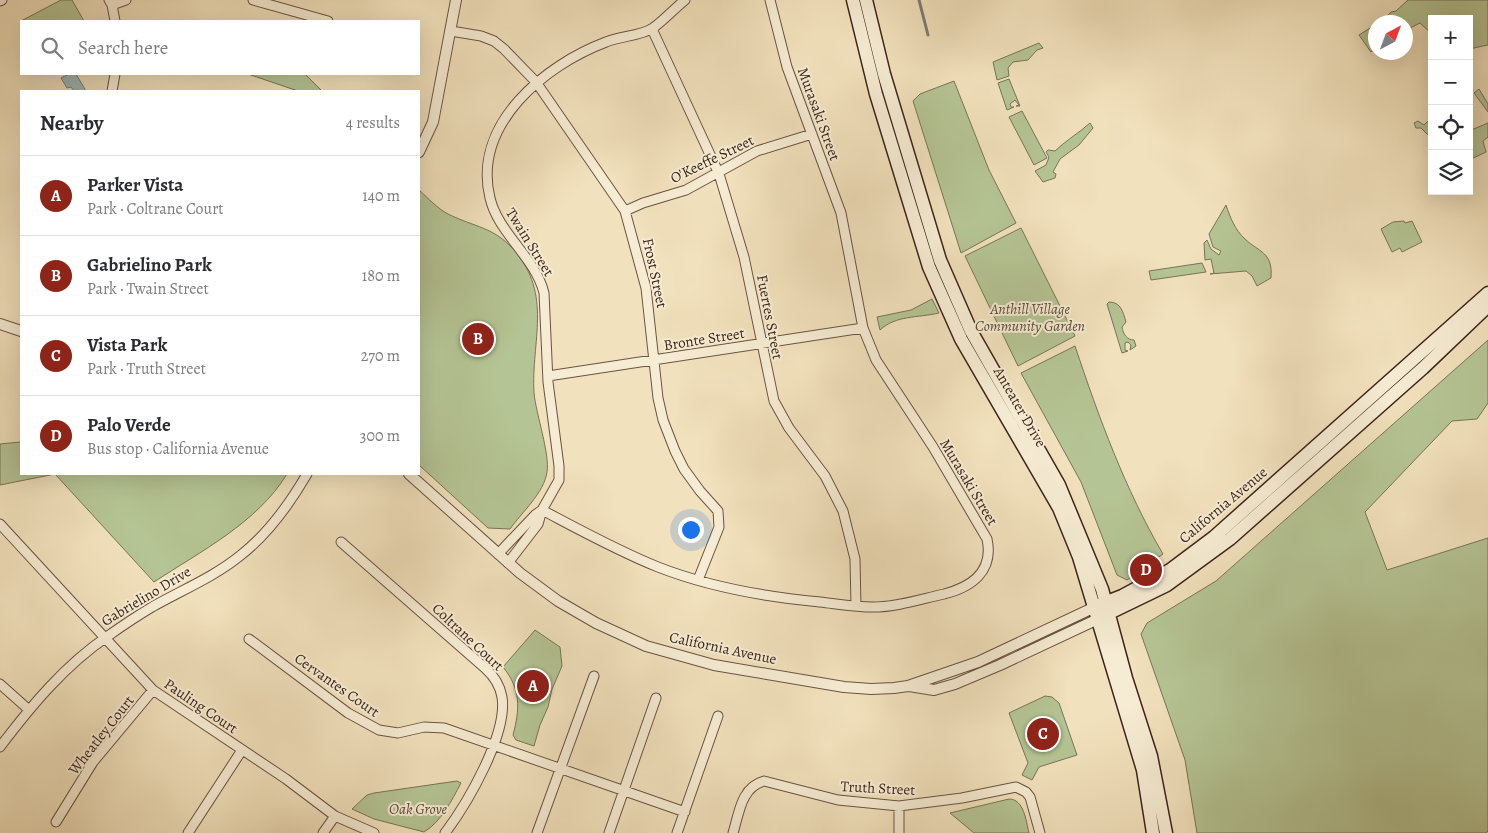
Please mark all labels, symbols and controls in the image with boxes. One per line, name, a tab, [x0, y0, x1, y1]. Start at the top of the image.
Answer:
north arrow	[1368, 15, 1413, 60]
map controls	[1428, 15, 1473, 195]
button: +	[1428, 15, 1473, 60]
search box	[20, 20, 420, 75]
icon: search	[38, 34, 66, 62]
text: Search here	[78, 35, 168, 61]
button: −	[1428, 60, 1473, 105]
street label: Murasaki Street	[793, 65, 845, 163]
button: locate	[1428, 105, 1473, 150]
text: Nearby	[40, 109, 103, 137]
text: 4 results	[346, 112, 400, 134]
street label: O'Keeffe Street	[667, 130, 757, 188]
button: layers	[1428, 150, 1473, 195]
text: Parker Vista	[87, 172, 184, 198]
text: A	[51, 185, 61, 207]
text: 140 m	[362, 185, 400, 207]
text: Park · Coltrane Court	[87, 198, 224, 220]
street label: Twain Street	[501, 204, 559, 280]
street label: Frost Street	[638, 236, 672, 310]
text: Gabrielino Park	[87, 252, 212, 278]
text: B	[51, 265, 61, 287]
text: 180 m	[362, 265, 400, 287]
street label: Fuertes Street	[752, 273, 788, 361]
text: Park · Twain Street	[87, 278, 209, 300]
park label: Anthill Village Community Garden	[975, 299, 1085, 336]
pin: B	[462, 320, 494, 358]
street label: Bronte Street	[662, 323, 746, 355]
text: Vista Park	[87, 332, 167, 358]
text: C	[51, 345, 61, 367]
text: 270 m	[361, 345, 400, 367]
text: Park · Truth Street	[87, 358, 206, 380]
street label: Anteater Drive	[988, 362, 1051, 451]
text: Palo Verde	[87, 412, 171, 438]
text: D	[50, 425, 62, 447]
text: 300 m	[360, 425, 400, 447]
street label: Murasaki Street	[935, 435, 1003, 529]
text: Bus stop · California Avenue	[87, 438, 269, 460]
street label: California Avenue	[1175, 462, 1271, 548]
your location	[678, 517, 704, 543]
pin: D	[1130, 551, 1162, 589]
street label: Gabrielino Drive	[97, 561, 195, 631]
street label: Coltrane Court	[428, 599, 508, 675]
street label: California Avenue	[667, 627, 779, 669]
street label: Cervantes Court	[291, 648, 384, 722]
pin: A	[517, 667, 549, 705]
street label: Pauling Court	[160, 674, 242, 738]
street label: Wheatley Court	[63, 691, 138, 780]
pin: C	[1027, 715, 1059, 753]
street label: Truth Street	[840, 776, 916, 800]
park label: Oak Grove	[389, 799, 447, 819]

